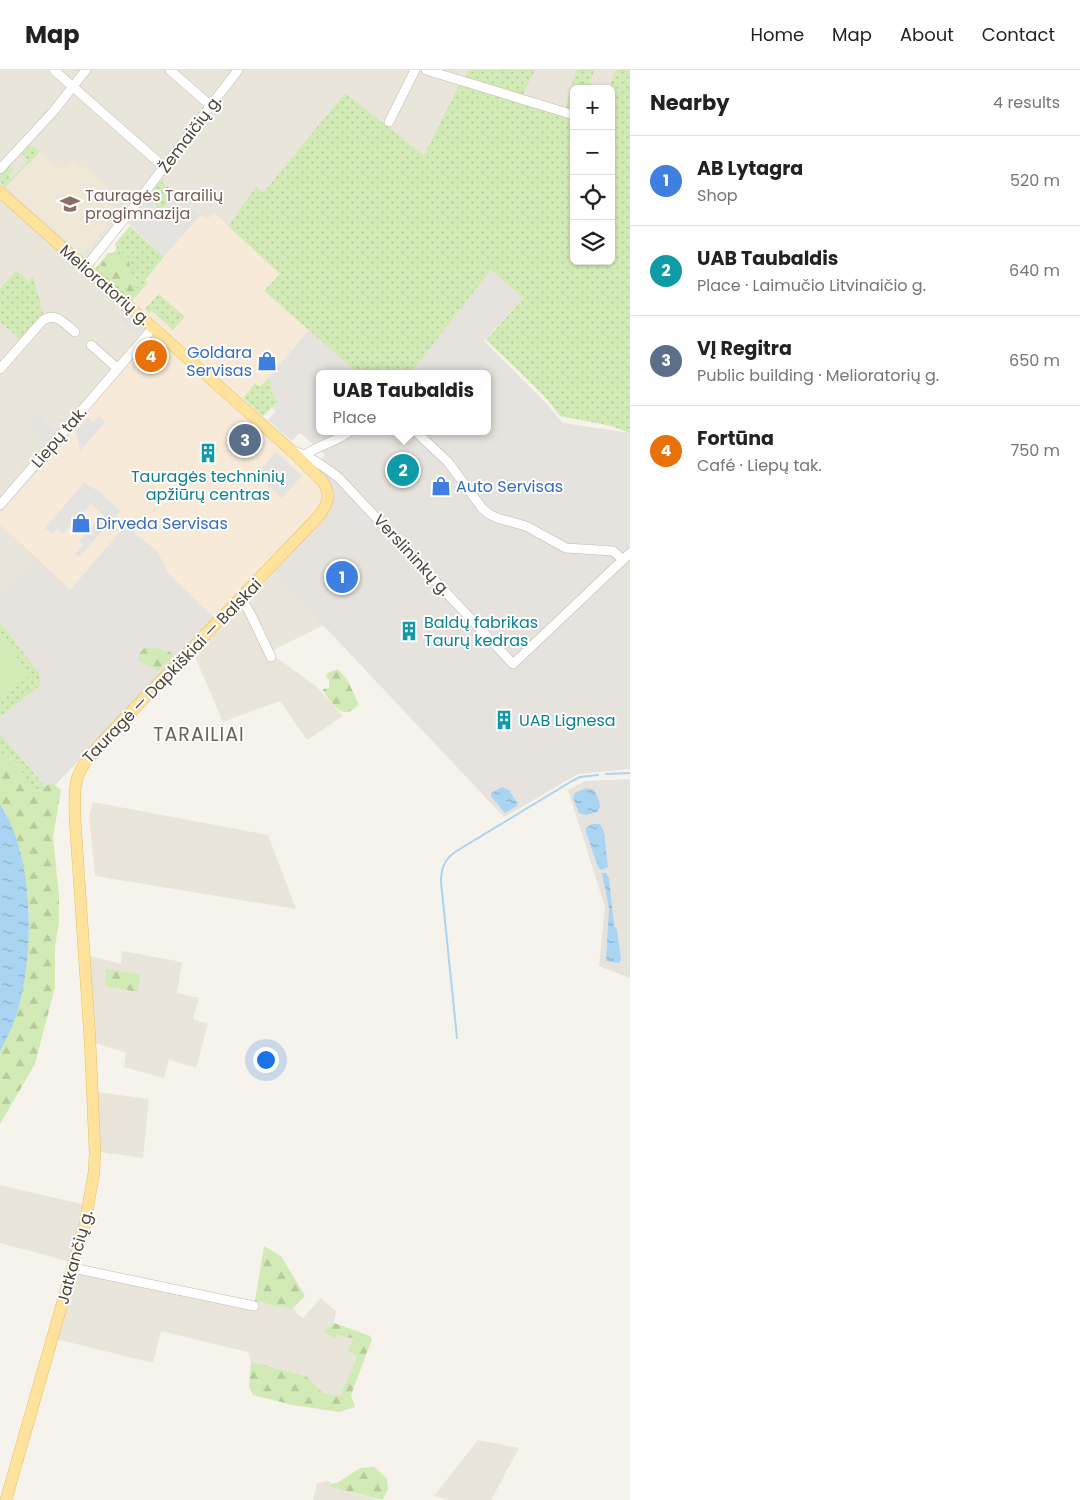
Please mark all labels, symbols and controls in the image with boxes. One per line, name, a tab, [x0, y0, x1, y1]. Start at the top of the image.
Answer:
text: Map	[25, 18, 80, 51]
text: Home	[750, 22, 804, 47]
text: Map	[832, 22, 872, 47]
text: About	[900, 22, 954, 47]
text: Contact	[982, 22, 1055, 47]
map controls	[570, 85, 615, 265]
button: +	[570, 85, 615, 130]
text: Nearby	[650, 88, 730, 117]
street label: Žemaičių g.	[153, 90, 227, 178]
text: 4 results	[993, 91, 1060, 114]
button: −	[570, 130, 615, 175]
text: AB Lytagra	[697, 155, 803, 182]
text: 1	[663, 169, 669, 192]
text: 520 m	[1010, 169, 1060, 192]
button: locate	[570, 175, 615, 220]
place label: Tauragės Tarailių progimnazija	[85, 184, 223, 225]
text: Shop	[697, 184, 738, 207]
school or university icon: Tauragės Tarailių progimnazija	[59, 193, 81, 215]
button: layers	[570, 220, 615, 265]
street label: Melioratorių g.	[55, 239, 155, 331]
text: UAB Taubaldis	[697, 245, 838, 272]
text: 2	[661, 259, 671, 282]
text: 640 m	[1009, 259, 1060, 282]
text: Place · Laimučio Litvinaičio g.	[697, 274, 926, 297]
text: VĮ Regitra	[697, 335, 792, 362]
pin: 4	[135, 337, 167, 375]
place label: Goldara Servisas	[186, 341, 252, 382]
text: 3	[661, 349, 671, 372]
text: 650 m	[1009, 349, 1060, 372]
shop icon: Goldara Servisas	[256, 350, 278, 372]
text: Public building · Melioratorių g.	[697, 364, 939, 387]
popup	[316, 370, 491, 435]
text: UAB Taubaldis	[333, 377, 474, 404]
street label: Liepų tak.	[26, 401, 92, 473]
text: Place	[333, 406, 376, 429]
pin: 3	[229, 421, 261, 459]
text: Fortūna	[697, 425, 774, 452]
text: 4	[661, 439, 671, 462]
text: 750 m	[1010, 439, 1060, 462]
building icon: Tauragės techninių apžiūrų centras	[197, 442, 219, 464]
pin: 2	[387, 451, 419, 489]
text: Café · Liepų tak.	[697, 454, 822, 477]
place label: Tauragės techninių apžiūrų centras	[131, 465, 285, 506]
shop icon: Auto Servisas	[430, 475, 452, 497]
place label: Auto Servisas	[456, 475, 563, 498]
street label: Verslininkų g.	[368, 509, 456, 601]
shop icon: Dirveda Servisas	[70, 512, 92, 534]
place label: Dirveda Servisas	[96, 512, 228, 535]
pin: 1	[326, 558, 358, 596]
street label: Tauragė — Dapkiškiai — Balskai	[77, 573, 267, 769]
place label: Baldų fabrikas Taurų kedras	[424, 611, 538, 652]
building icon: Baldų fabrikas Taurų kedras	[398, 620, 420, 642]
building icon: UAB Lignesa	[493, 709, 515, 731]
place label: UAB Lignesa	[519, 709, 616, 732]
district label: TARAILIAI	[153, 721, 245, 748]
your location	[253, 1047, 279, 1073]
street label: Jatkančių g.	[51, 1207, 99, 1307]

